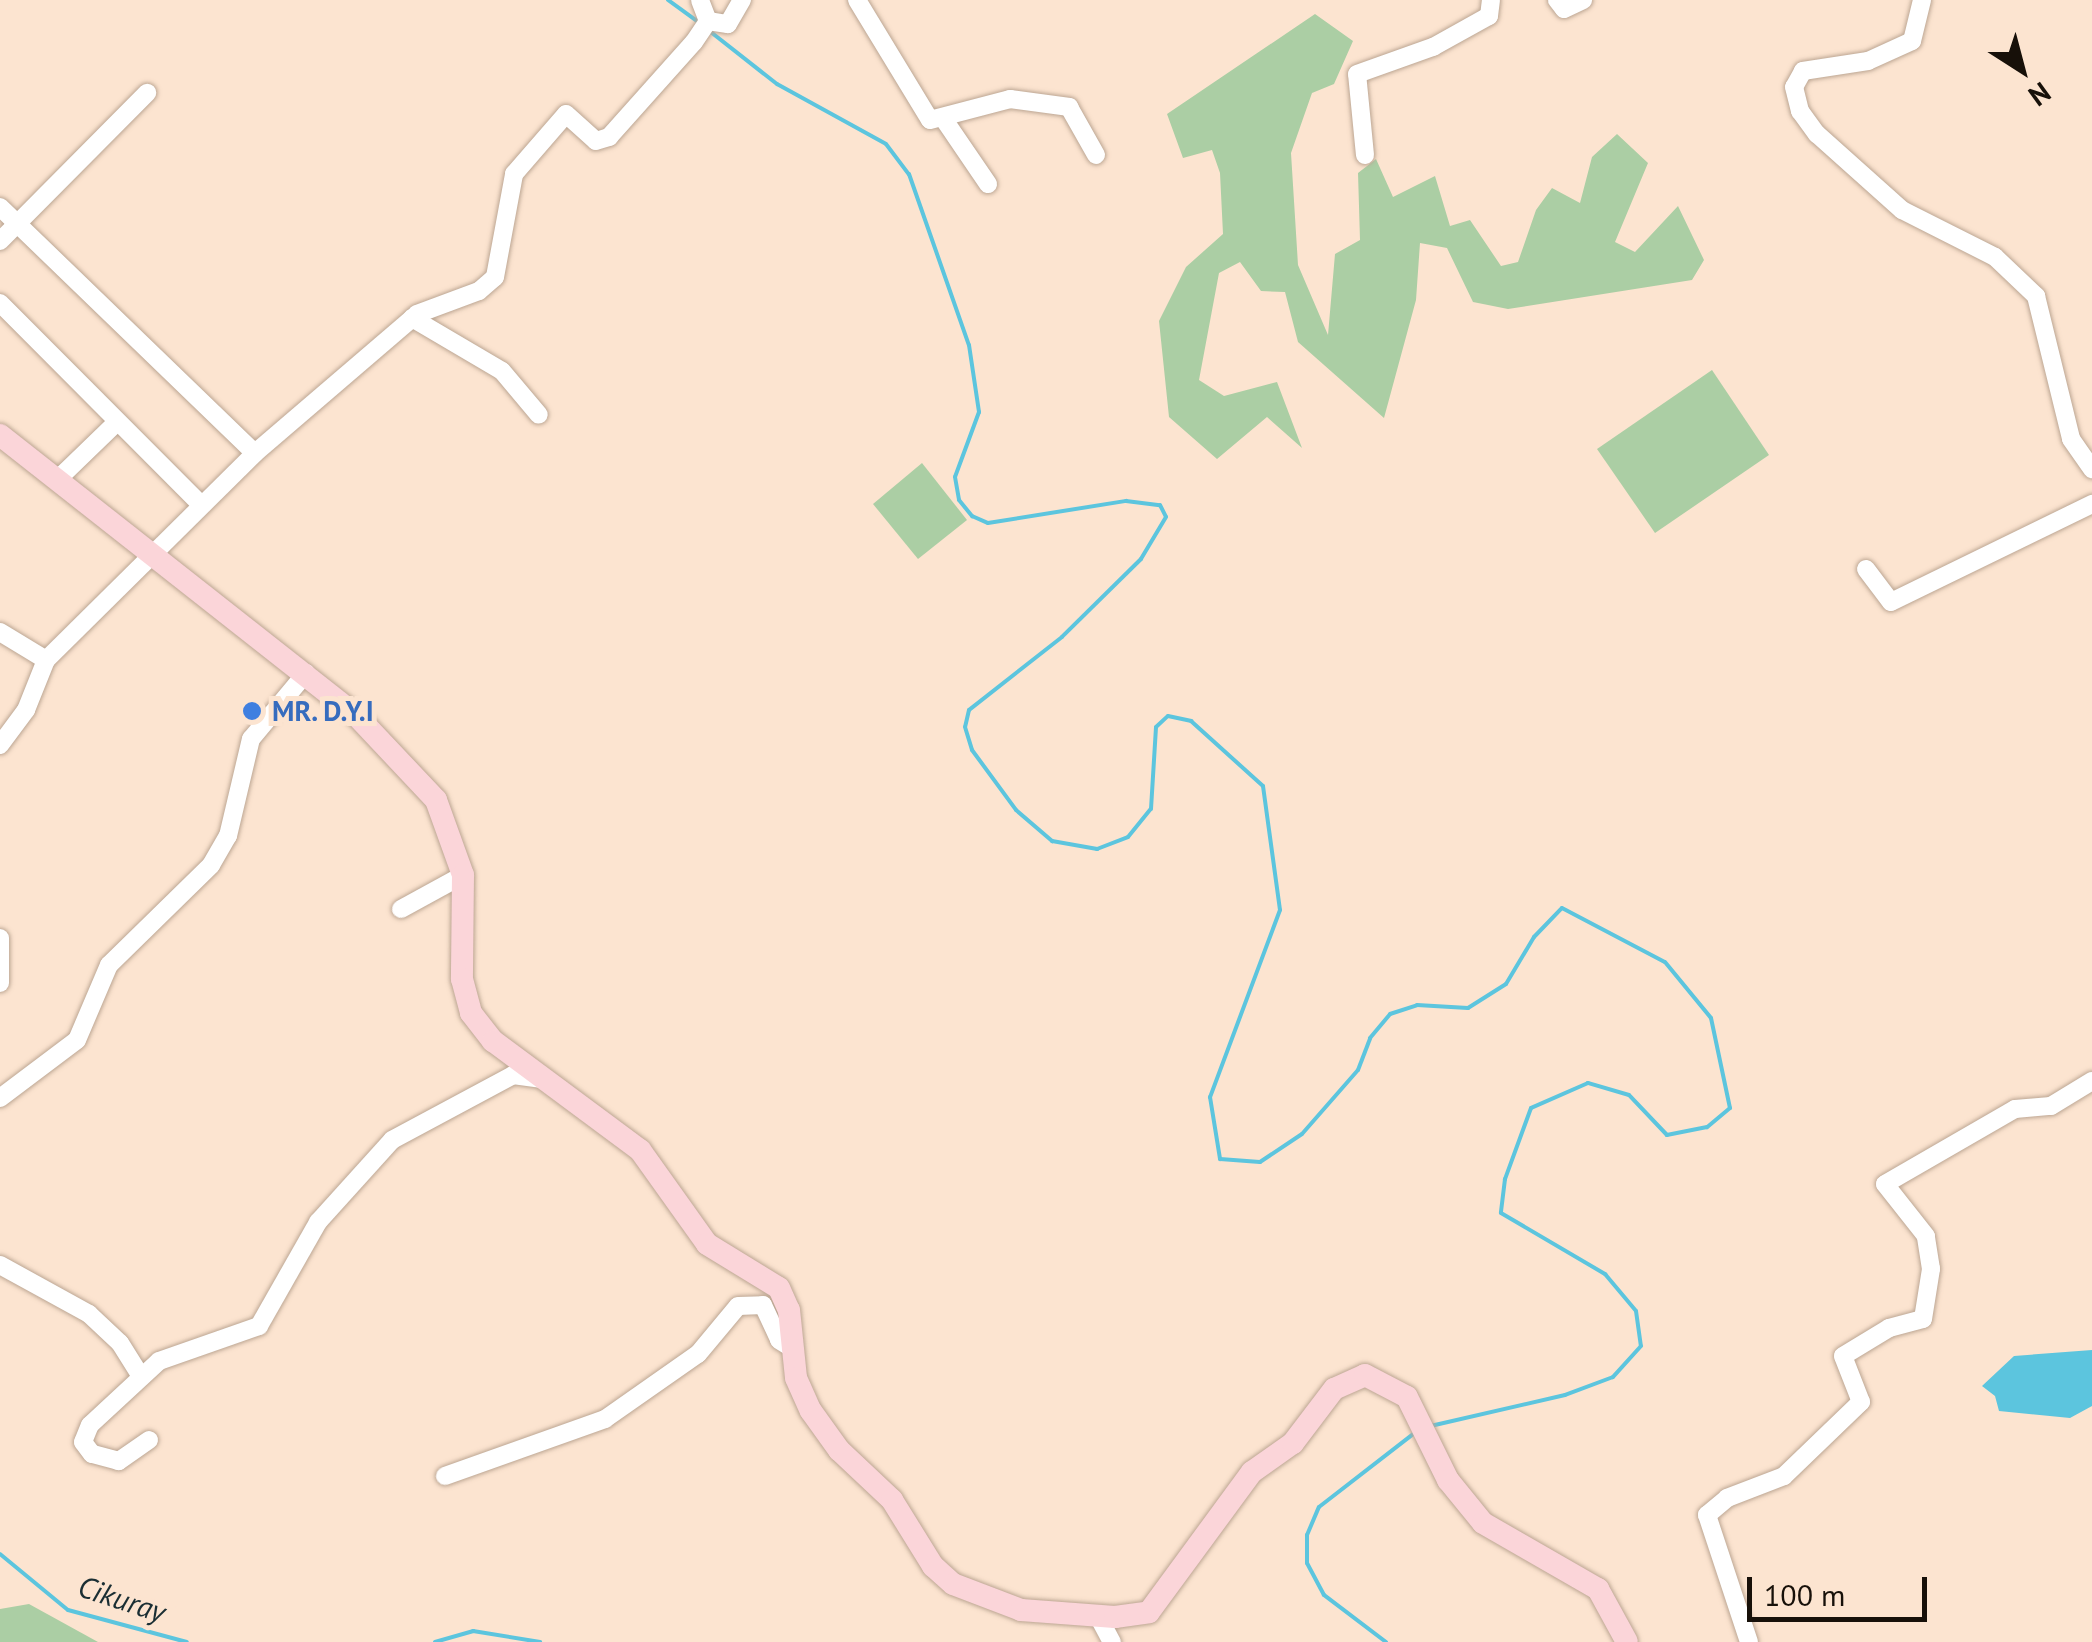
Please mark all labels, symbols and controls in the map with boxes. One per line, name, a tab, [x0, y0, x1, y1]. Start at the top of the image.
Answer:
north arrow	[1972, 20, 2072, 120]
text: N	[2022, 74, 2058, 115]
place label: MR. D.Y.I	[272, 694, 376, 728]
marker: MR. D.Y.I	[241, 700, 263, 722]
scale bar	[1752, 1557, 1932, 1619]
water label: Cikuray	[74, 1568, 170, 1630]
text: 100 m	[1764, 1575, 1845, 1614]

